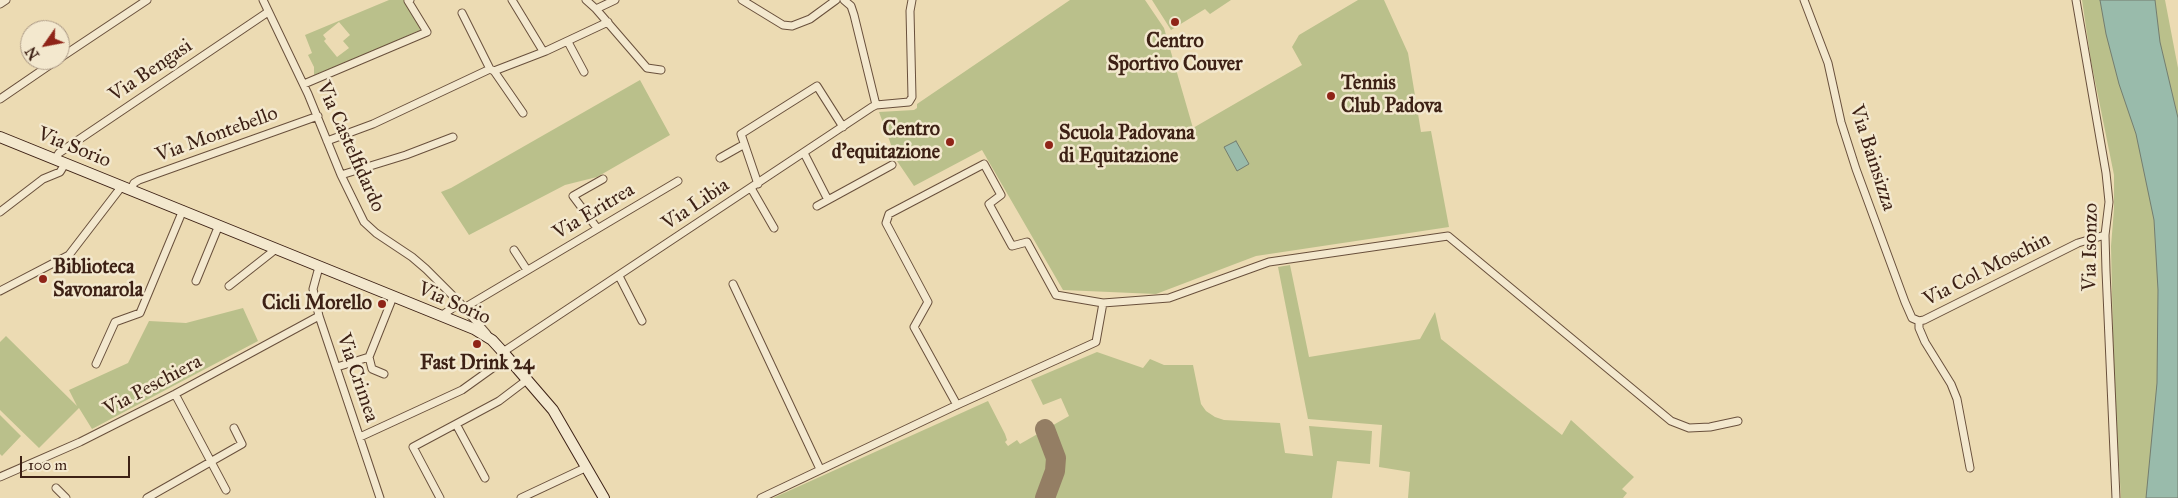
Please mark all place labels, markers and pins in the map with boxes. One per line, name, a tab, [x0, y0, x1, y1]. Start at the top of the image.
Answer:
marker: Centro Sportivo Couver	[1169, 16, 1181, 28]
place label: Centro Sportivo Couver	[1107, 30, 1243, 77]
place label: Tennis Club Padova	[1341, 72, 1442, 119]
marker: Tennis Club Padova	[1325, 90, 1337, 102]
place label: Centro d'equitazione	[832, 118, 940, 165]
place label: Scuola Padovana di Equitazione	[1059, 122, 1195, 169]
marker: Centro d'equitazione	[944, 136, 956, 148]
marker: Scuola Padovana di Equitazione	[1043, 139, 1055, 151]
place label: Biblioteca Savonarola	[53, 256, 143, 303]
marker: Biblioteca Savonarola	[37, 273, 49, 285]
place label: Cicli Morello	[262, 292, 372, 316]
marker: Cicli Morello	[376, 298, 388, 310]
marker: Fast Drink 24	[471, 338, 483, 350]
place label: Fast Drink 24	[420, 352, 534, 376]

